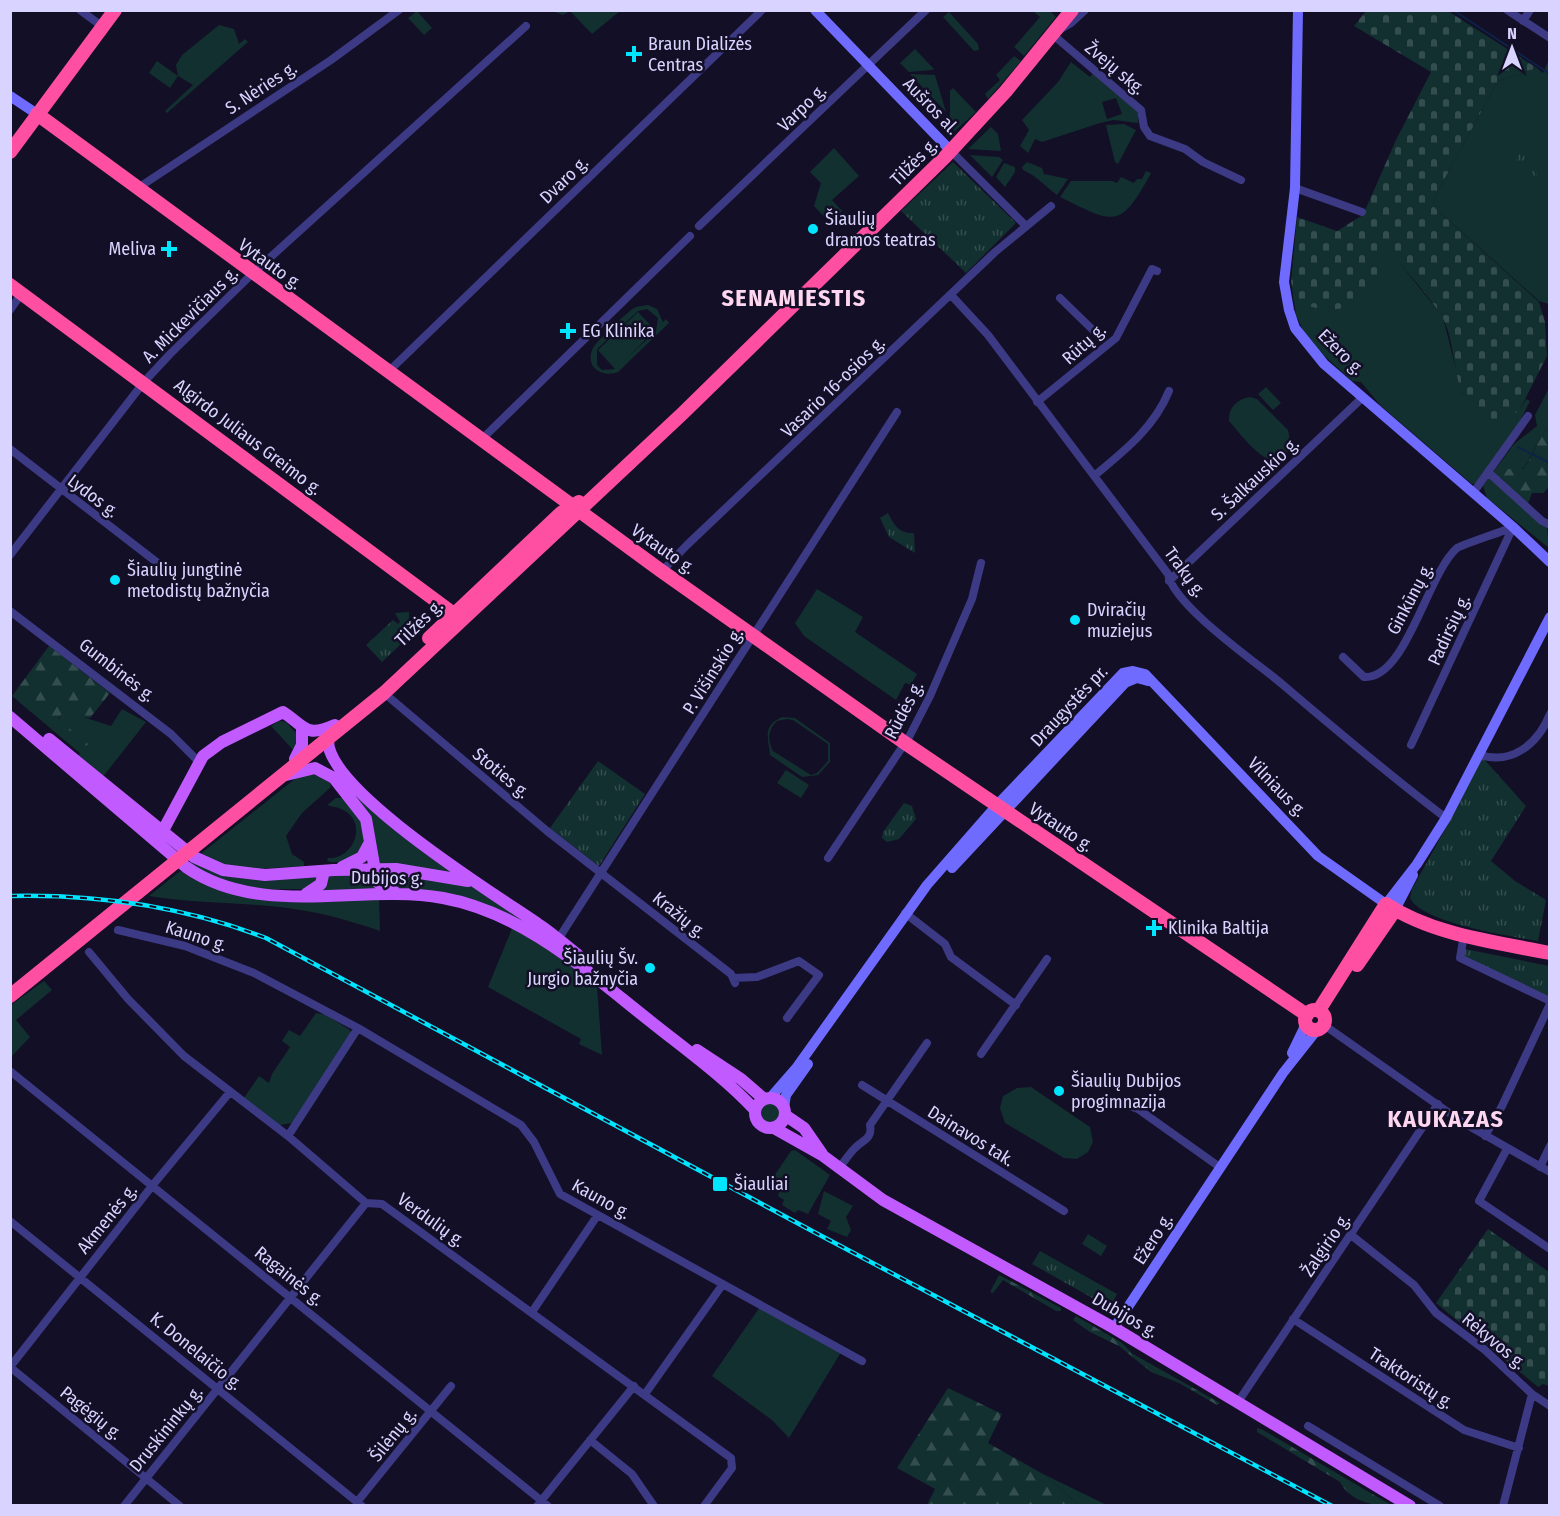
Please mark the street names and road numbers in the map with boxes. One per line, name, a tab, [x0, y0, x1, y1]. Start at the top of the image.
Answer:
street label: Žvejų skg.	[1081, 37, 1150, 100]
street label: S. Nėries g.	[221, 57, 301, 119]
street label: Aušros al.	[898, 73, 964, 139]
street label: Varpo g.	[773, 79, 831, 136]
street label: Tilžės g.	[886, 134, 942, 190]
street label: Dvaro g.	[535, 152, 593, 208]
street label: Vytauto g.	[234, 234, 306, 294]
street label: A. Mickevičiaus g.	[137, 262, 243, 368]
street label: Rūtų g.	[1058, 319, 1110, 369]
street label: Ežero g.	[1313, 324, 1369, 380]
street label: Vasario 16-osios g.	[776, 332, 890, 442]
street label: Algirdo Juliaus Greimo g.	[170, 374, 326, 500]
street label: S. Šalkauskio g.	[1206, 433, 1304, 525]
street label: Lydos g.	[63, 470, 123, 522]
street label: Vytauto g.	[627, 519, 699, 579]
street label: Trakų g.	[1159, 543, 1211, 601]
street label: Ginkūnų g.	[1382, 559, 1438, 638]
street label: Padirsių g.	[1423, 591, 1475, 669]
street label: Tilžės g.	[391, 595, 448, 651]
street label: P. Višinskio g.	[678, 624, 748, 718]
street label: Gumbinės g.	[75, 634, 159, 707]
street label: Draugystės pr.	[1026, 661, 1112, 751]
street label: Rūdės g.	[880, 677, 928, 743]
street label: Stoties g.	[468, 743, 534, 803]
street label: Vilniaus g.	[1243, 752, 1311, 822]
street label: Vytauto g.	[1025, 798, 1097, 857]
street label: Dubijos g.	[351, 866, 423, 890]
street label: Kražių g.	[648, 887, 710, 943]
street label: Kauno g.	[163, 916, 230, 956]
street label: Dainavos tak.	[924, 1101, 1018, 1171]
street label: Kauno g.	[568, 1174, 634, 1224]
street label: Akmenės g.	[72, 1180, 142, 1258]
street label: Verdulių g.	[393, 1188, 469, 1252]
street label: Ežero g.	[1129, 1209, 1178, 1269]
street label: Žalgirio g.	[1297, 1209, 1355, 1281]
street label: Ragainės g.	[250, 1242, 328, 1311]
street label: Dubijos g.	[1088, 1287, 1162, 1343]
street label: K. Donelaičio g.	[146, 1307, 247, 1395]
street label: Rėkyvos g.	[1458, 1308, 1530, 1374]
street label: Traktoristų g.	[1365, 1343, 1457, 1413]
street label: Pagėgių g.	[56, 1381, 126, 1445]
street label: Druskininkų g.	[125, 1381, 208, 1477]
street label: Šilėnų g.	[365, 1404, 421, 1466]

